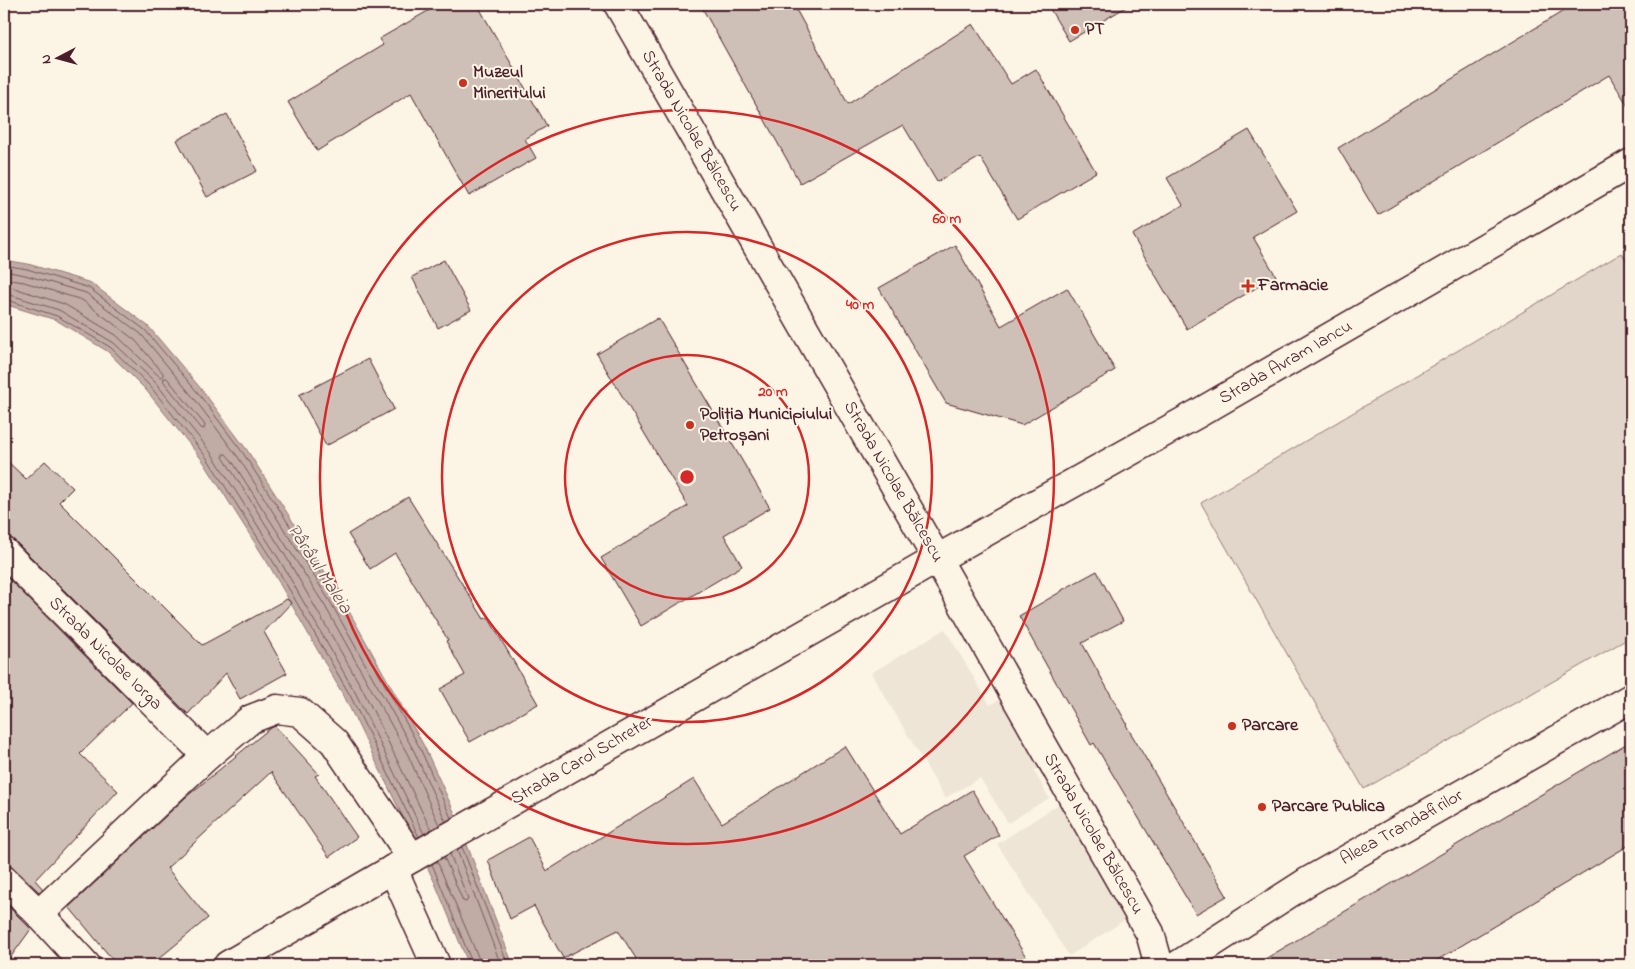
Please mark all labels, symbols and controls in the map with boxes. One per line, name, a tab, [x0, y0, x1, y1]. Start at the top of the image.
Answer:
place label: PT	[1085, 17, 1105, 43]
marker: PT	[1069, 24, 1081, 36]
north arrow	[32, 32, 82, 82]
street label: Strada Nicolae Bălcescu	[634, 45, 748, 217]
text: N	[36, 53, 57, 65]
place label: Muzeul Mineritului	[473, 60, 546, 107]
marker: Muzeul Mineritului	[457, 77, 469, 89]
text: 60 m	[932, 208, 962, 230]
place label: Farmacie	[1257, 273, 1329, 299]
marker: Farmacie	[1242, 280, 1254, 292]
text: 40 m	[845, 294, 874, 316]
street label: Strada Avram Iancu	[1215, 314, 1357, 412]
text: 20 m	[757, 381, 788, 403]
street label: Strada Nicolae Bălcescu	[836, 396, 950, 568]
place label: Poliția Municipiului Petroșani	[700, 402, 832, 449]
marker: Poliția Municipiului Petroșani	[684, 419, 696, 431]
centre of rings	[678, 468, 696, 486]
water label: Pârâul Maleia	[280, 519, 359, 620]
street label: Strada Nicolae Iorga	[41, 591, 168, 718]
street label: Strada Carol Schreter	[506, 709, 658, 812]
place label: Parcare	[1242, 713, 1299, 739]
marker: Parcare	[1226, 720, 1238, 732]
street label: Strada Nicolae Bălcescu	[1036, 748, 1150, 920]
street label: Aleea Trandafirilor	[1336, 783, 1469, 873]
place label: Parcare Publica	[1272, 794, 1385, 820]
marker: Parcare Publica	[1256, 801, 1268, 813]

